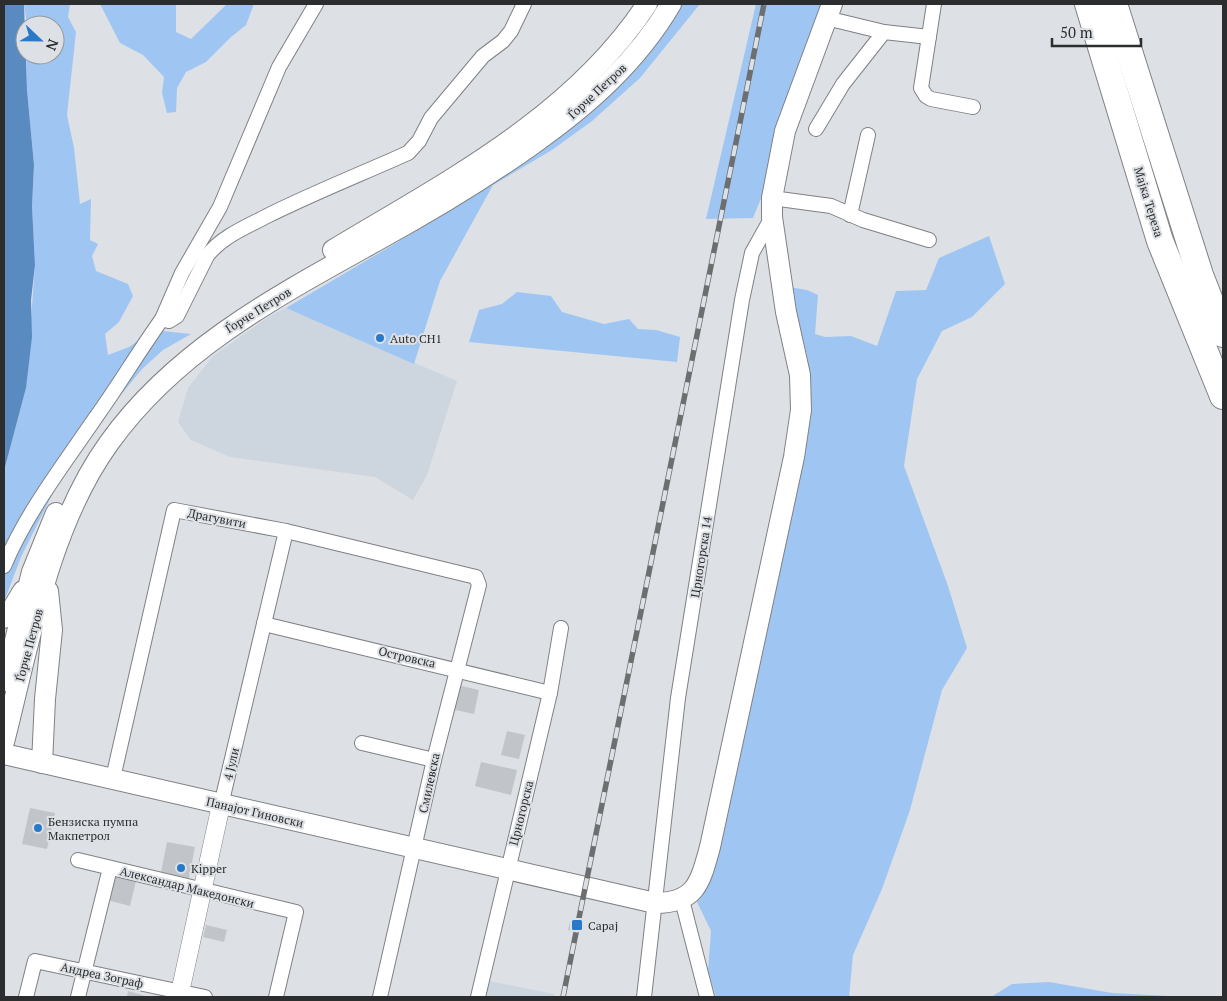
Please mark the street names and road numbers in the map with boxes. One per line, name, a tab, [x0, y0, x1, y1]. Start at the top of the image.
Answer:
street label: Ѓорче Петров	[565, 60, 629, 122]
street label: Мајка Тереза	[1131, 165, 1167, 239]
street label: Ѓорче Петров	[222, 284, 294, 336]
street label: Драгувити	[186, 505, 248, 531]
street label: Црногорска 14	[687, 515, 715, 599]
street label: Ѓорче Петров	[12, 607, 46, 683]
street label: Островска	[377, 643, 437, 671]
street label: 4 Јули	[220, 746, 242, 782]
street label: Смилевска	[415, 752, 443, 814]
street label: Црногорска	[506, 779, 536, 847]
street label: Панајот Гиновски	[205, 794, 305, 830]
street label: Αлександар Македонски	[118, 863, 256, 911]
street label: Андреа Зограф	[59, 959, 145, 991]

